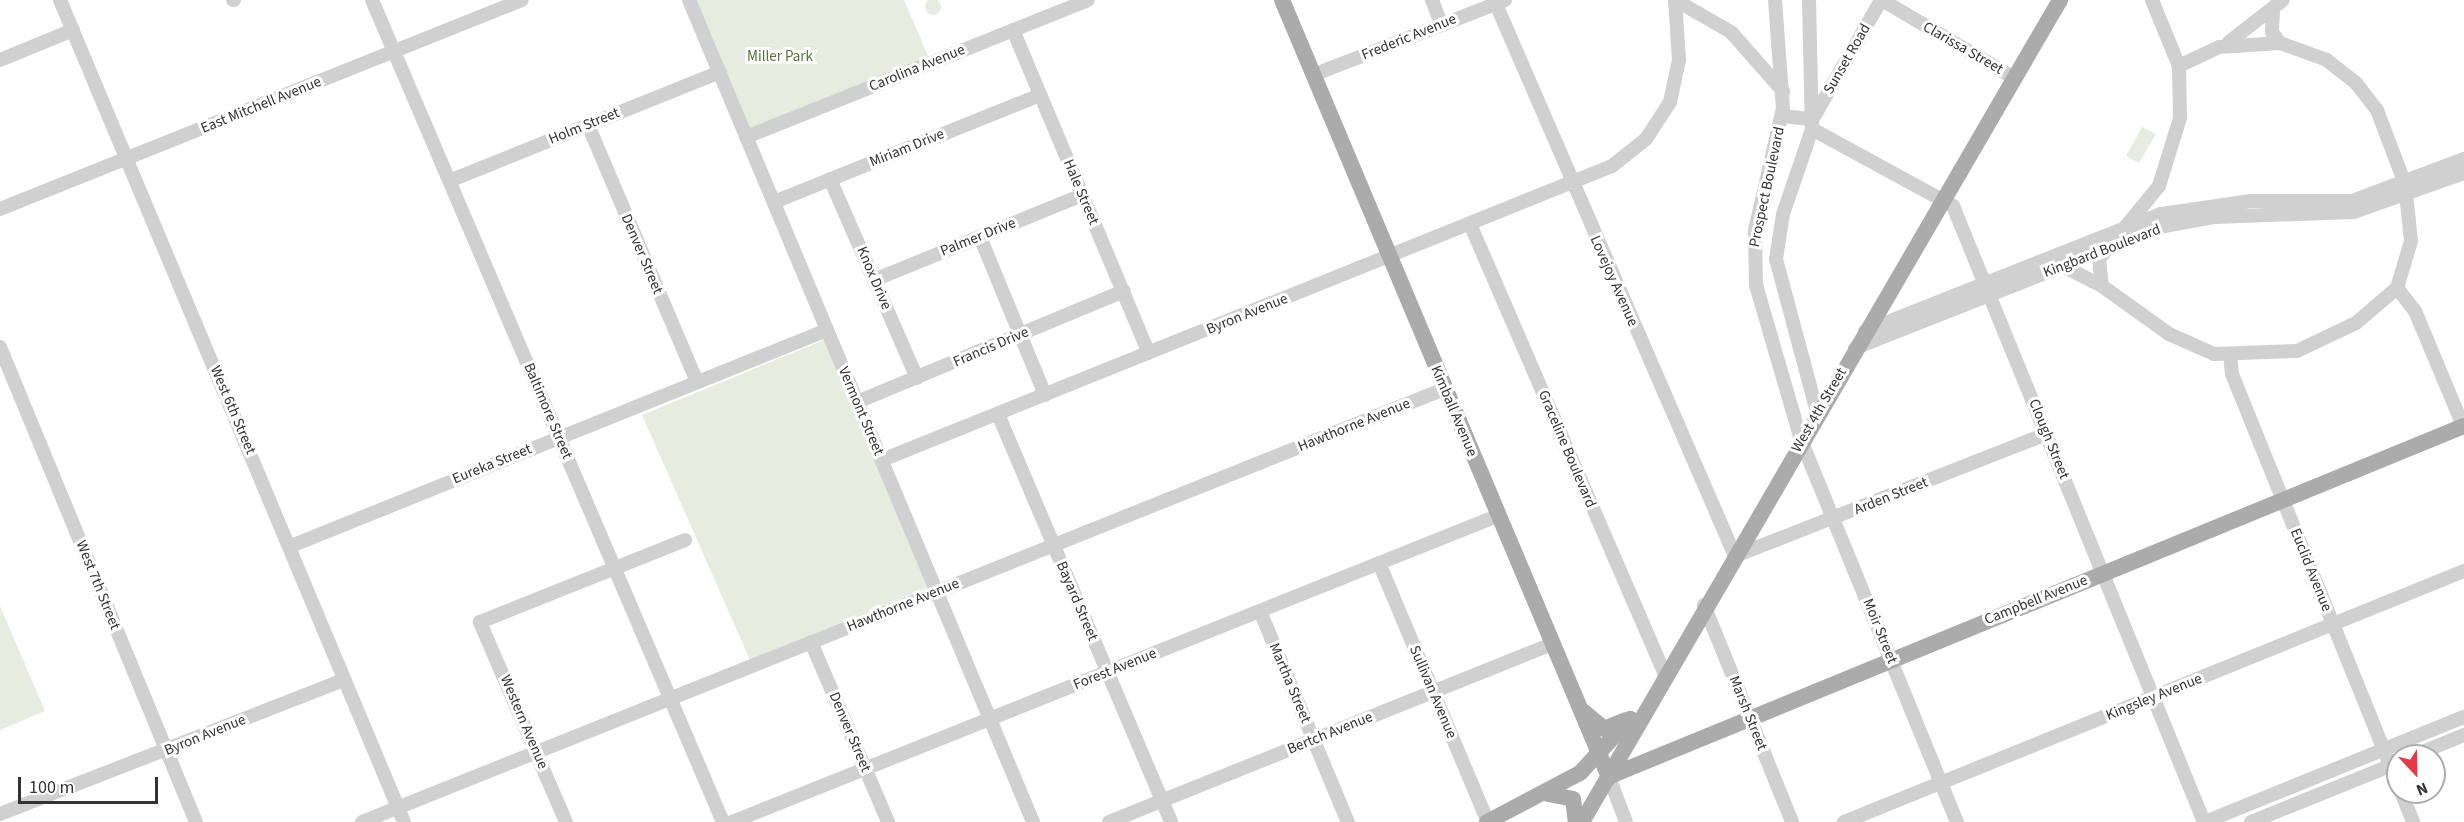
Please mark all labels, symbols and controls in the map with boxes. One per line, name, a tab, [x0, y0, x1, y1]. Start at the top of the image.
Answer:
street label: Frederic Avenue	[1359, 10, 1459, 64]
street label: Clarissa Street	[1920, 18, 2006, 78]
street label: Sunset Road	[1820, 21, 1874, 97]
street label: Carolina Avenue	[866, 41, 968, 95]
park label: Miller Park	[747, 48, 813, 66]
street label: East Mitchell Avenue	[198, 73, 324, 137]
street label: Holm Street	[546, 104, 622, 148]
street label: Miriam Drive	[867, 125, 947, 171]
street label: Prospect Boulevard	[1745, 125, 1789, 249]
street label: Hale Street	[1059, 157, 1103, 227]
street label: Denver Street	[617, 211, 667, 297]
street label: Palmer Drive	[938, 214, 1018, 260]
street label: Kingbard Boulevard	[2041, 220, 2163, 282]
street label: Lovejoy Avenue	[1586, 233, 1642, 329]
street label: Knox Drive	[853, 244, 895, 312]
street label: Byron Avenue	[1204, 290, 1290, 338]
street label: Francis Drive	[951, 323, 1031, 371]
street label: Baltimore Street	[520, 360, 576, 462]
street label: West 6th Street	[206, 363, 260, 457]
street label: Kimball Avenue	[1427, 363, 1481, 459]
street label: Vermont Street	[834, 364, 888, 458]
street label: West 4th Street	[1788, 365, 1850, 455]
street label: Graceline Boulevard	[1534, 388, 1600, 510]
street label: Hawthorne Avenue	[1295, 394, 1413, 456]
street label: Clough Street	[2025, 396, 2073, 482]
street label: Eureka Street	[450, 440, 534, 488]
street label: Arden Street	[1852, 473, 1930, 519]
street label: Euclid Avenue	[2286, 526, 2336, 614]
street label: West 7th Street	[72, 538, 124, 632]
street label: Bayard Street	[1052, 559, 1102, 643]
street label: Campbell Avenue	[1982, 571, 2090, 629]
street label: Hawthorne Avenue	[844, 574, 962, 636]
street label: Moir Street	[1859, 596, 1901, 666]
street label: Martha Street	[1265, 640, 1315, 726]
street label: Sullivan Avenue	[1405, 643, 1461, 741]
street label: Forest Avenue	[1071, 644, 1159, 694]
street label: Kingsley Avenue	[2103, 670, 2205, 724]
street label: Western Avenue	[496, 672, 552, 772]
street label: Marsh Street	[1725, 673, 1771, 753]
street label: Denver Street	[825, 689, 875, 775]
street label: Bertch Avenue	[1285, 708, 1375, 758]
street label: Byron Avenue	[162, 711, 248, 759]
north arrow	[2386, 744, 2446, 804]
scale bar	[21, 765, 160, 803]
text: 100 m	[29, 775, 74, 800]
text: N	[2413, 777, 2431, 801]

